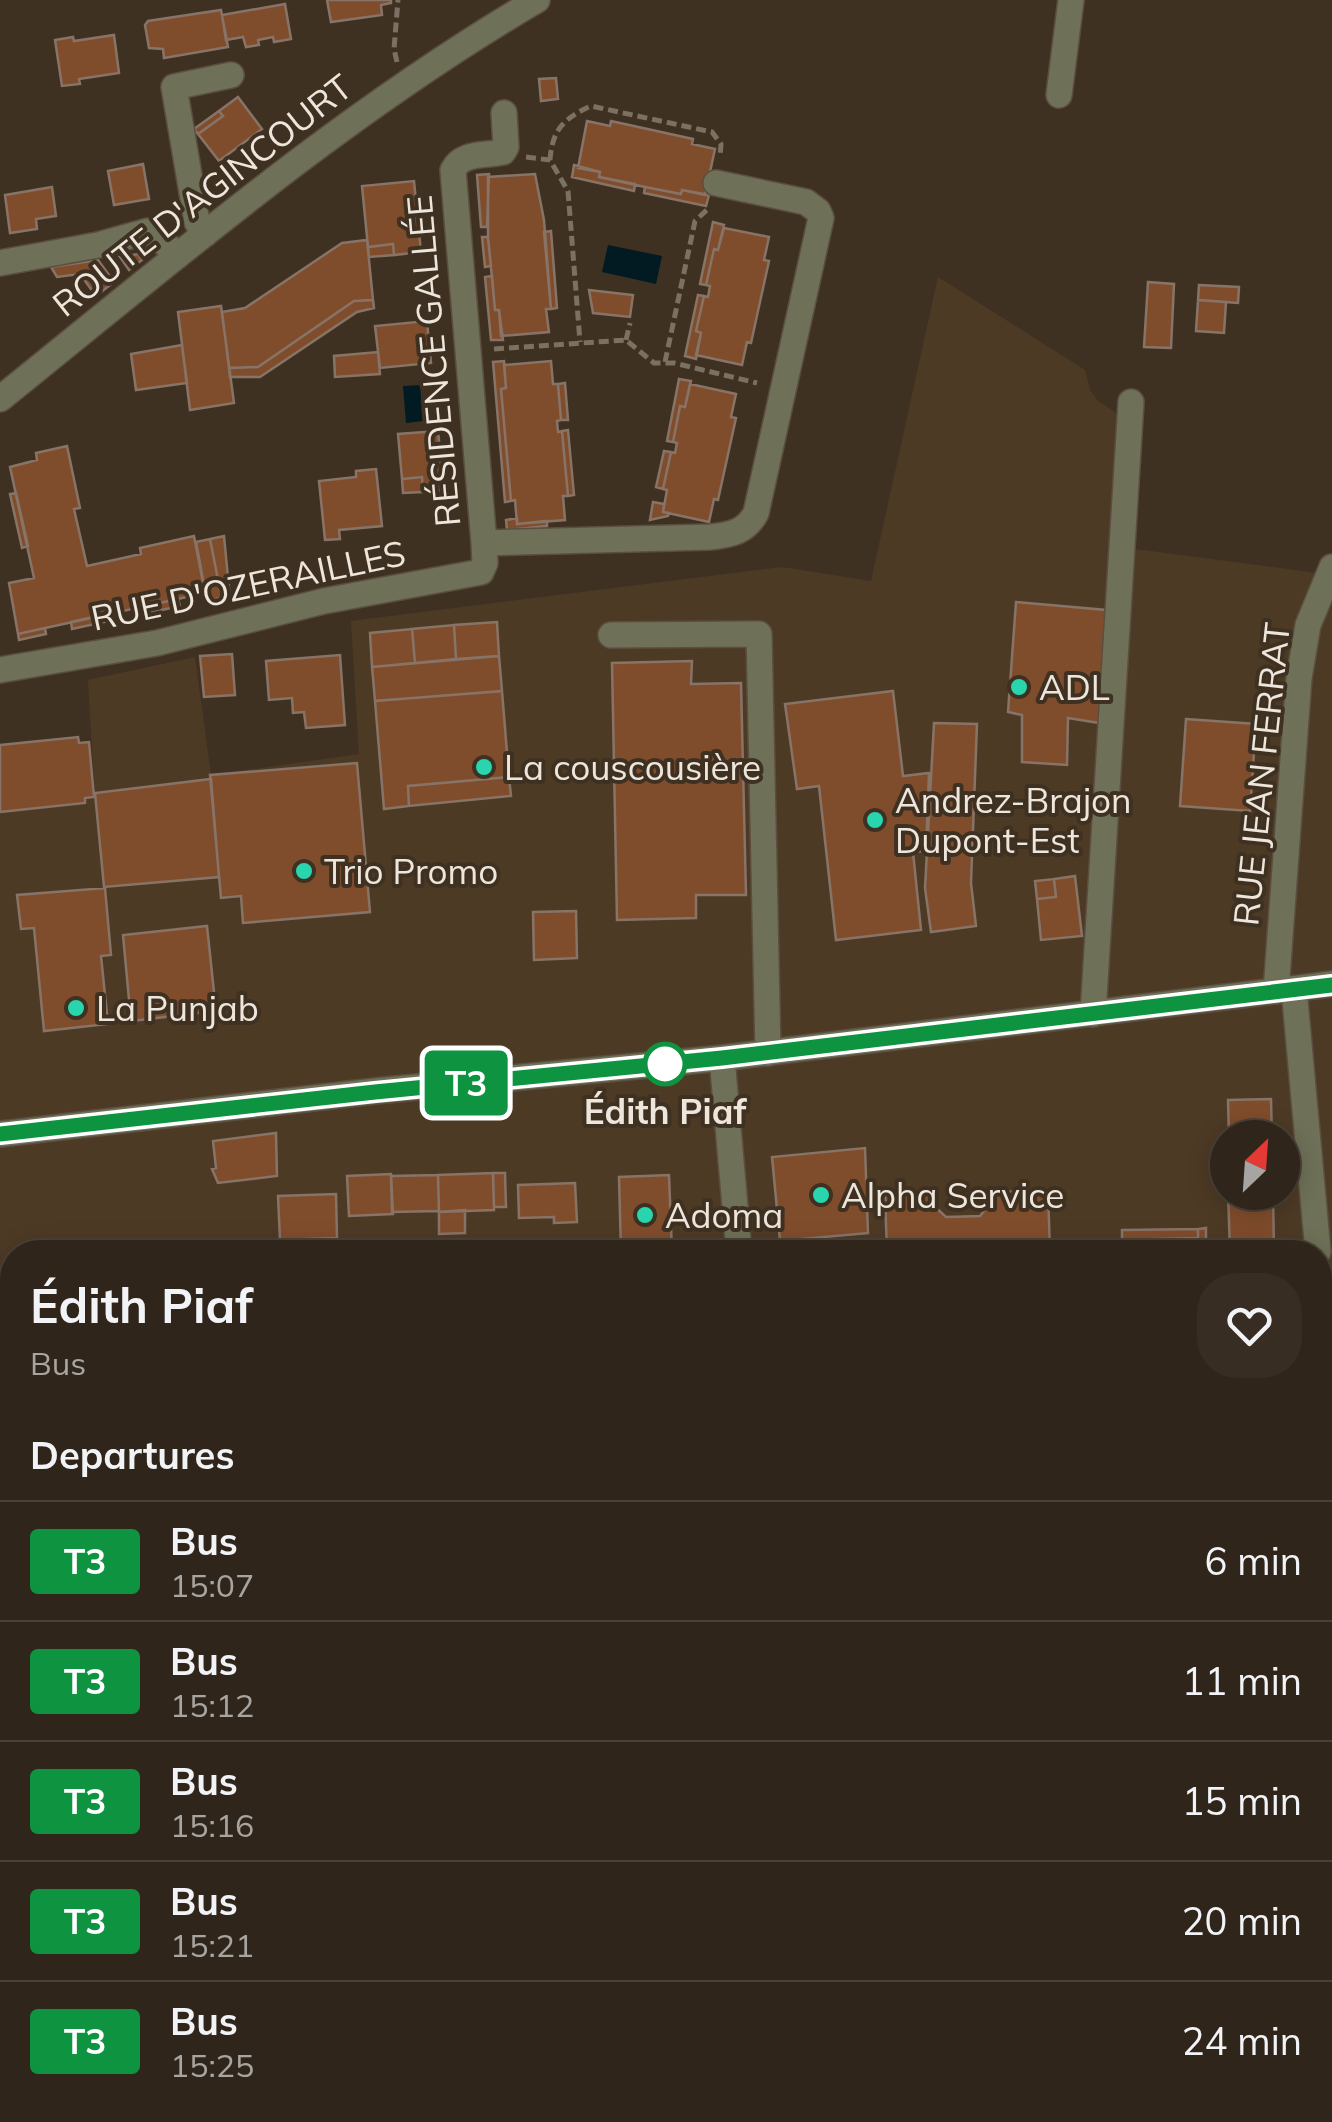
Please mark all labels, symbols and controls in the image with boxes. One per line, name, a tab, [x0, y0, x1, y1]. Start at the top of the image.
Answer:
street label: ROUTE D'AGINCOURT	[44, 64, 360, 326]
street label: RÉSIDENCE GALLÉE	[397, 193, 469, 529]
street label: RUE D'OZERAILLES	[87, 530, 409, 640]
street label: RUE JEAN FERRAT	[1223, 620, 1299, 928]
place label: ADL	[1039, 665, 1110, 709]
marker: ADL	[1008, 676, 1030, 698]
place label: La couscousière	[504, 745, 761, 789]
marker: La couscousière	[473, 756, 495, 778]
place label: Andrez-Brajon Dupont-Est	[895, 778, 1132, 862]
marker: Andrez-Brajon Dupont-Est	[864, 809, 886, 831]
place label: Trio Promo	[324, 849, 498, 893]
marker: Trio Promo	[293, 860, 315, 882]
place label: La Punjab	[96, 986, 259, 1030]
marker: La Punjab	[65, 997, 87, 1019]
marker: Édith Piaf	[644, 1043, 686, 1085]
line badge: T3	[421, 1050, 511, 1116]
text: T3	[445, 1061, 487, 1105]
place label: Édith Piaf	[584, 1089, 747, 1133]
north arrow	[1210, 1120, 1300, 1210]
map controls	[1210, 1120, 1300, 1210]
place label: Alpha Service	[841, 1173, 1064, 1217]
marker: Alpha Service	[810, 1184, 832, 1206]
place label: Adoma	[665, 1193, 783, 1237]
marker: Adoma	[634, 1204, 656, 1226]
button: heart	[1197, 1273, 1302, 1378]
text: Édith Piaf	[30, 1275, 253, 1335]
text: Bus	[30, 1343, 86, 1383]
text: Departures	[30, 1431, 234, 1479]
text: Bus	[170, 1517, 238, 1565]
text: 6 min	[1205, 1537, 1302, 1585]
text: T3	[64, 1539, 106, 1583]
text: 15:07	[170, 1565, 254, 1605]
text: Bus	[170, 1637, 238, 1685]
text: 11 min	[1182, 1657, 1302, 1705]
text: T3	[64, 1659, 106, 1703]
text: 15:12	[170, 1685, 254, 1725]
text: Bus	[170, 1757, 238, 1805]
text: 15 min	[1182, 1777, 1302, 1825]
text: T3	[64, 1779, 106, 1823]
text: 15:16	[170, 1805, 254, 1845]
text: Bus	[170, 1877, 238, 1925]
text: 20 min	[1182, 1897, 1302, 1945]
text: T3	[64, 1899, 106, 1943]
text: 15:21	[170, 1925, 254, 1965]
text: Bus	[170, 1997, 238, 2045]
text: 24 min	[1182, 2017, 1302, 2065]
text: T3	[64, 2019, 106, 2063]
text: 15:25	[170, 2045, 254, 2085]

